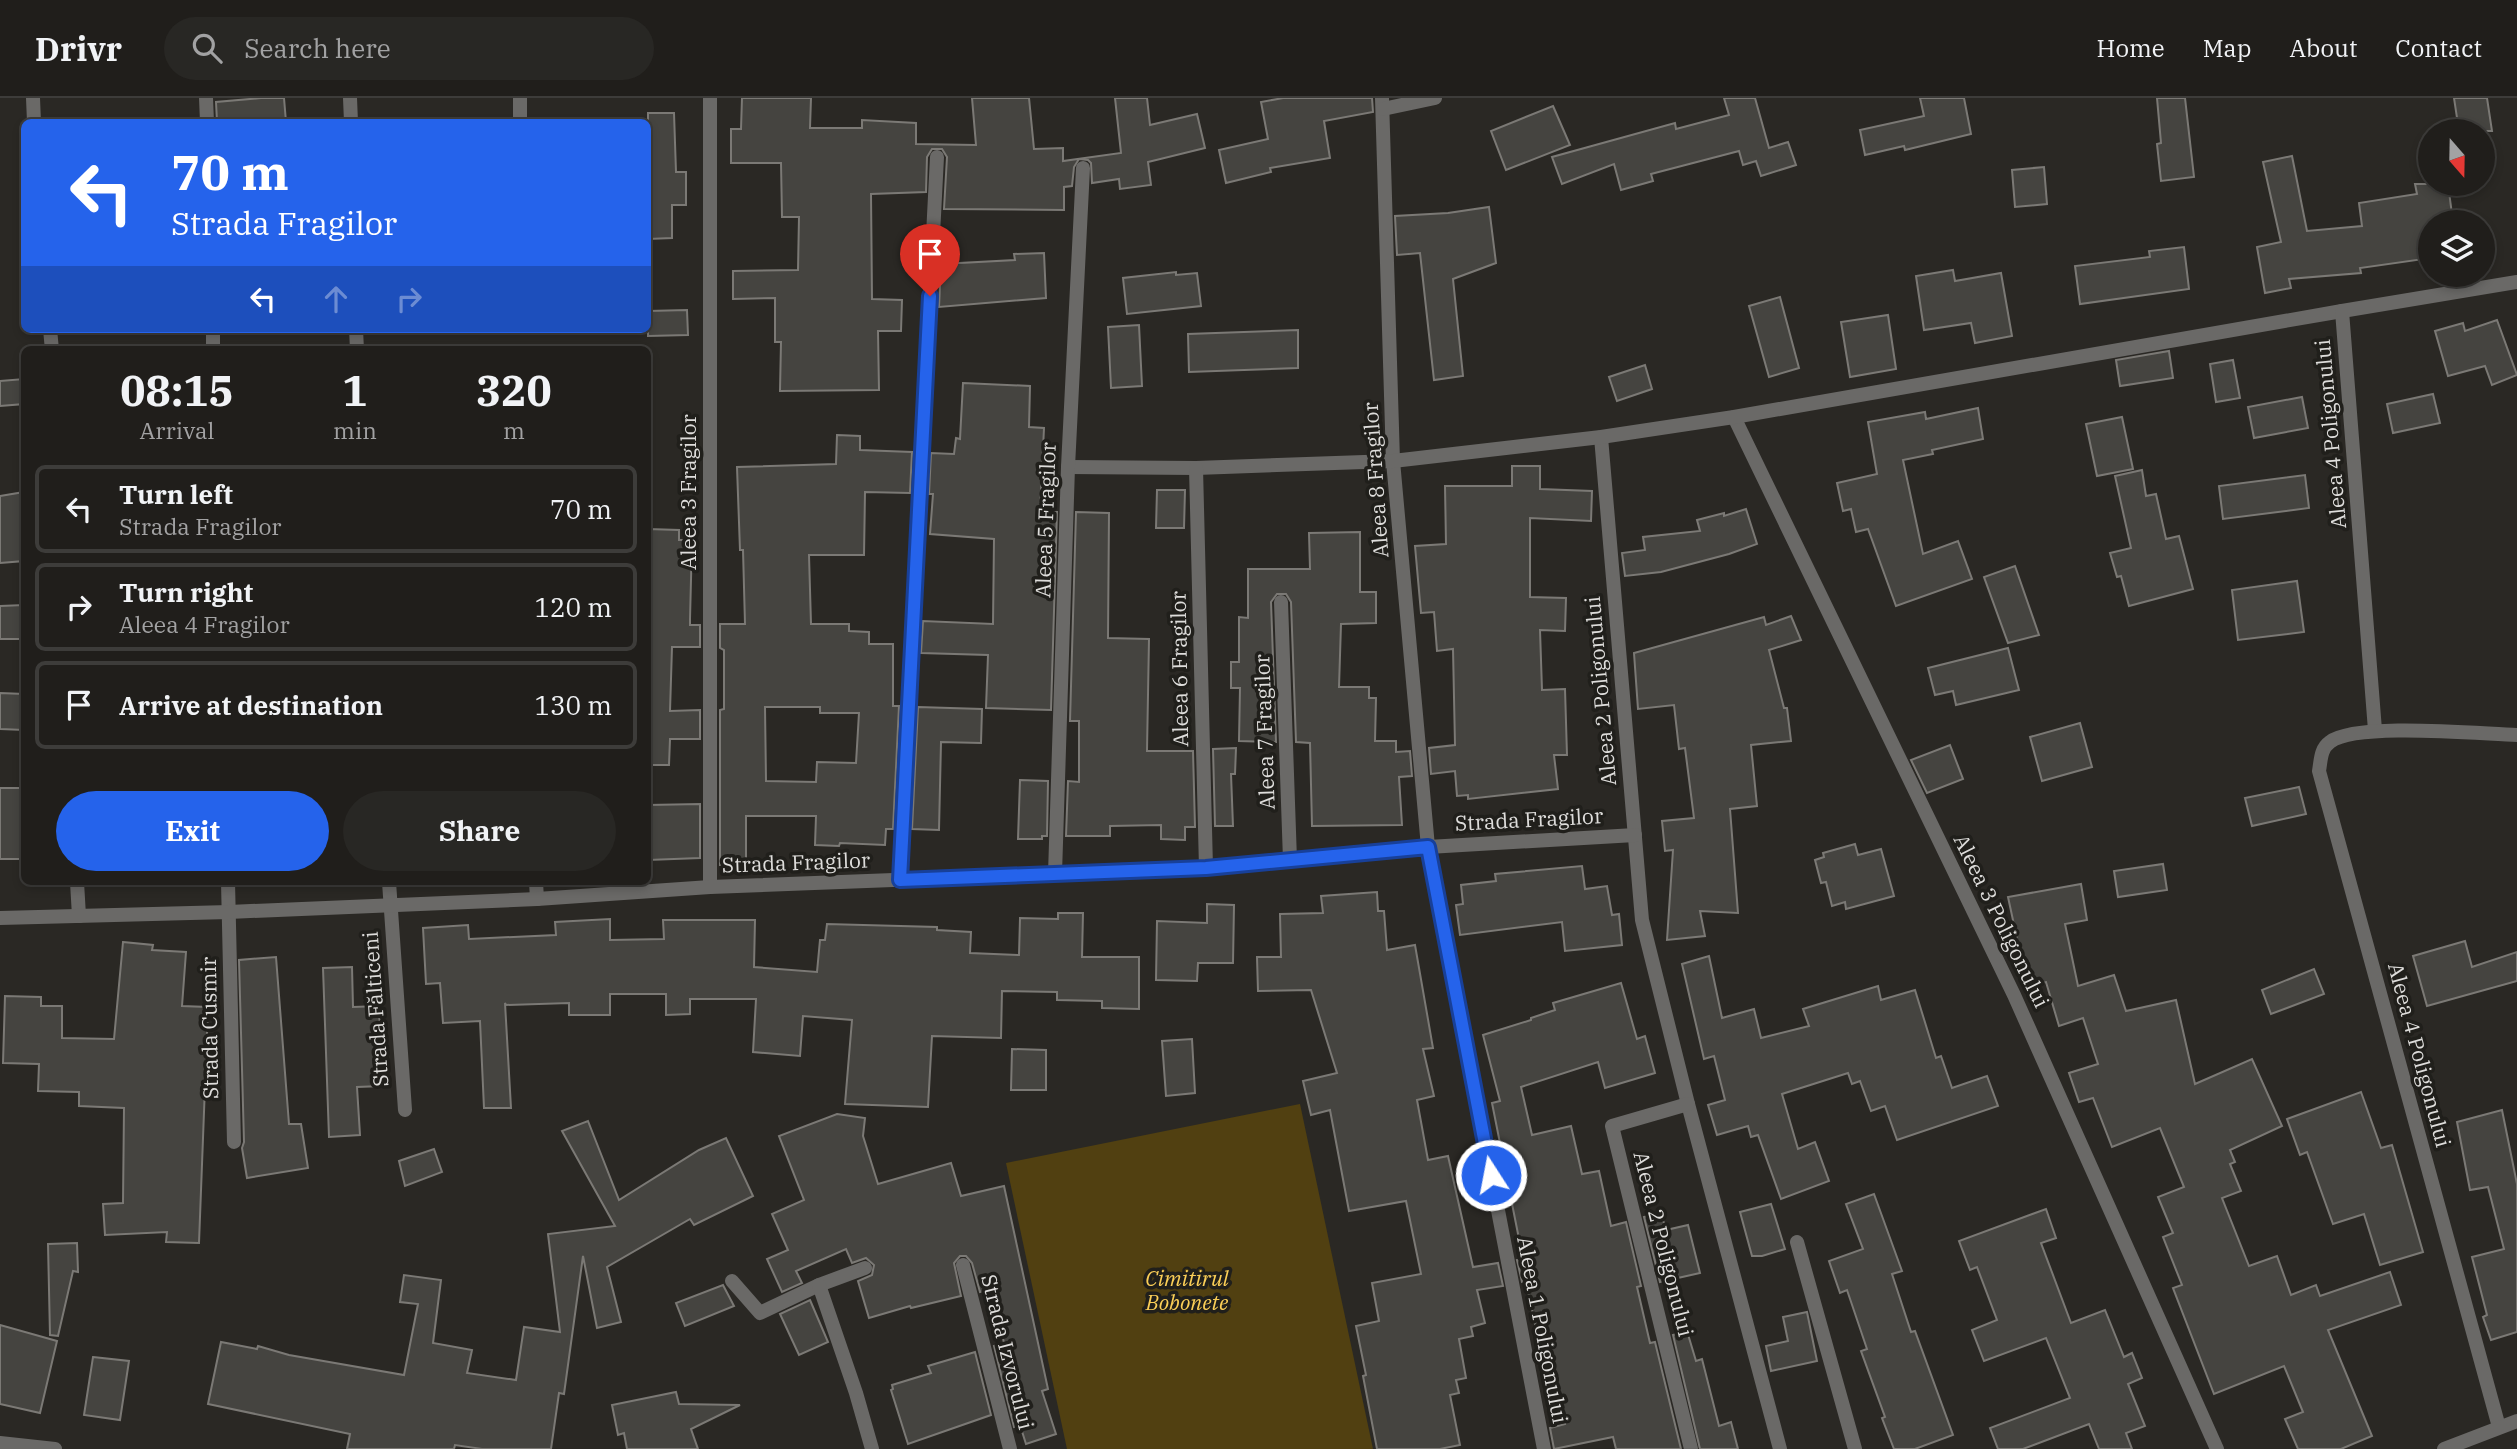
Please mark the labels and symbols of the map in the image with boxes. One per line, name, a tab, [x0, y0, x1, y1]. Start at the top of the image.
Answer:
north arrow	[2418, 119, 2496, 196]
pin	[900, 224, 960, 296]
street label: Aleea 4 Poligonului	[2308, 338, 2352, 530]
street label: Aleea 8 Fragilor	[1356, 401, 1394, 559]
street label: Aleea 3 Fragilor	[674, 413, 702, 570]
street label: Aleea 5 Fragilor	[1028, 441, 1062, 598]
street label: Aleea 6 Fragilor	[1164, 590, 1194, 747]
street label: Aleea 2 Poligonului	[1578, 595, 1622, 787]
street label: Aleea 7 Fragilor	[1247, 653, 1281, 810]
street label: Strada Fragilor	[1454, 801, 1604, 837]
street label: Aleea 3 Poligonului	[1948, 829, 2056, 1012]
street label: Strada Fragilor	[721, 845, 871, 879]
street label: Strada Fălticeni	[356, 930, 394, 1088]
street label: Strada Cusmir	[194, 956, 224, 1099]
street label: Aleea 4 Poligonului	[2382, 959, 2458, 1150]
position arrow	[1454, 1138, 1528, 1212]
street label: Aleea 2 Poligonului	[1627, 1148, 1701, 1339]
street label: Aleea 1 Poligonului	[1511, 1234, 1575, 1426]
park label: Cimitirul Bobonete	[1145, 1264, 1230, 1316]
street label: Strada Izvorului	[975, 1271, 1041, 1432]

